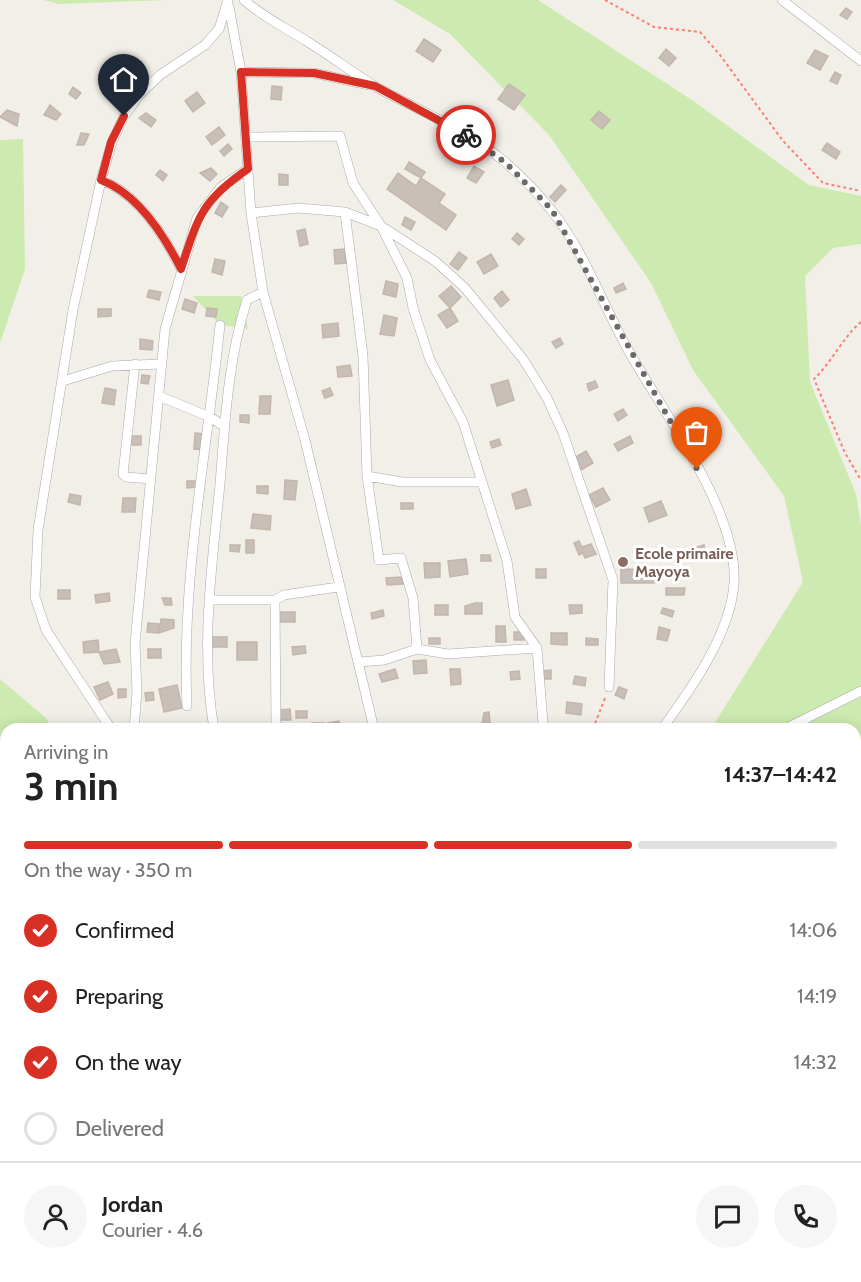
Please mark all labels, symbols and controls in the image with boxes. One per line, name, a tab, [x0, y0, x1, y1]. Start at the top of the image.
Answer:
pin	[98, 54, 149, 116]
icon: home	[107, 63, 140, 96]
courier	[436, 105, 496, 165]
icon: bike	[450, 119, 483, 152]
pin	[671, 407, 722, 469]
icon: bag	[680, 416, 713, 449]
place label: Ecole primaire Mayoya	[635, 544, 734, 581]
marker: Ecole primaire Mayoya	[616, 555, 630, 569]
text: Arriving in	[24, 740, 108, 764]
text: 14:37–14:42	[724, 761, 837, 788]
text: 3 min	[24, 762, 119, 810]
text: On the way · 350 m	[24, 858, 192, 882]
icon: check	[24, 914, 57, 947]
text: Confirmed	[75, 917, 174, 944]
text: 14:06	[789, 918, 837, 942]
icon: check	[24, 980, 57, 1013]
text: Preparing	[75, 983, 163, 1010]
text: 14:19	[797, 984, 837, 1008]
icon: check	[24, 1046, 57, 1079]
text: On the way	[75, 1049, 182, 1076]
text: 14:32	[793, 1050, 837, 1074]
text: Delivered	[75, 1115, 164, 1142]
button: person	[24, 1185, 87, 1248]
button: chat	[696, 1185, 759, 1248]
button: phone	[774, 1185, 837, 1248]
text: Jordan	[102, 1191, 163, 1218]
text: Courier · 4.6	[102, 1218, 203, 1242]

